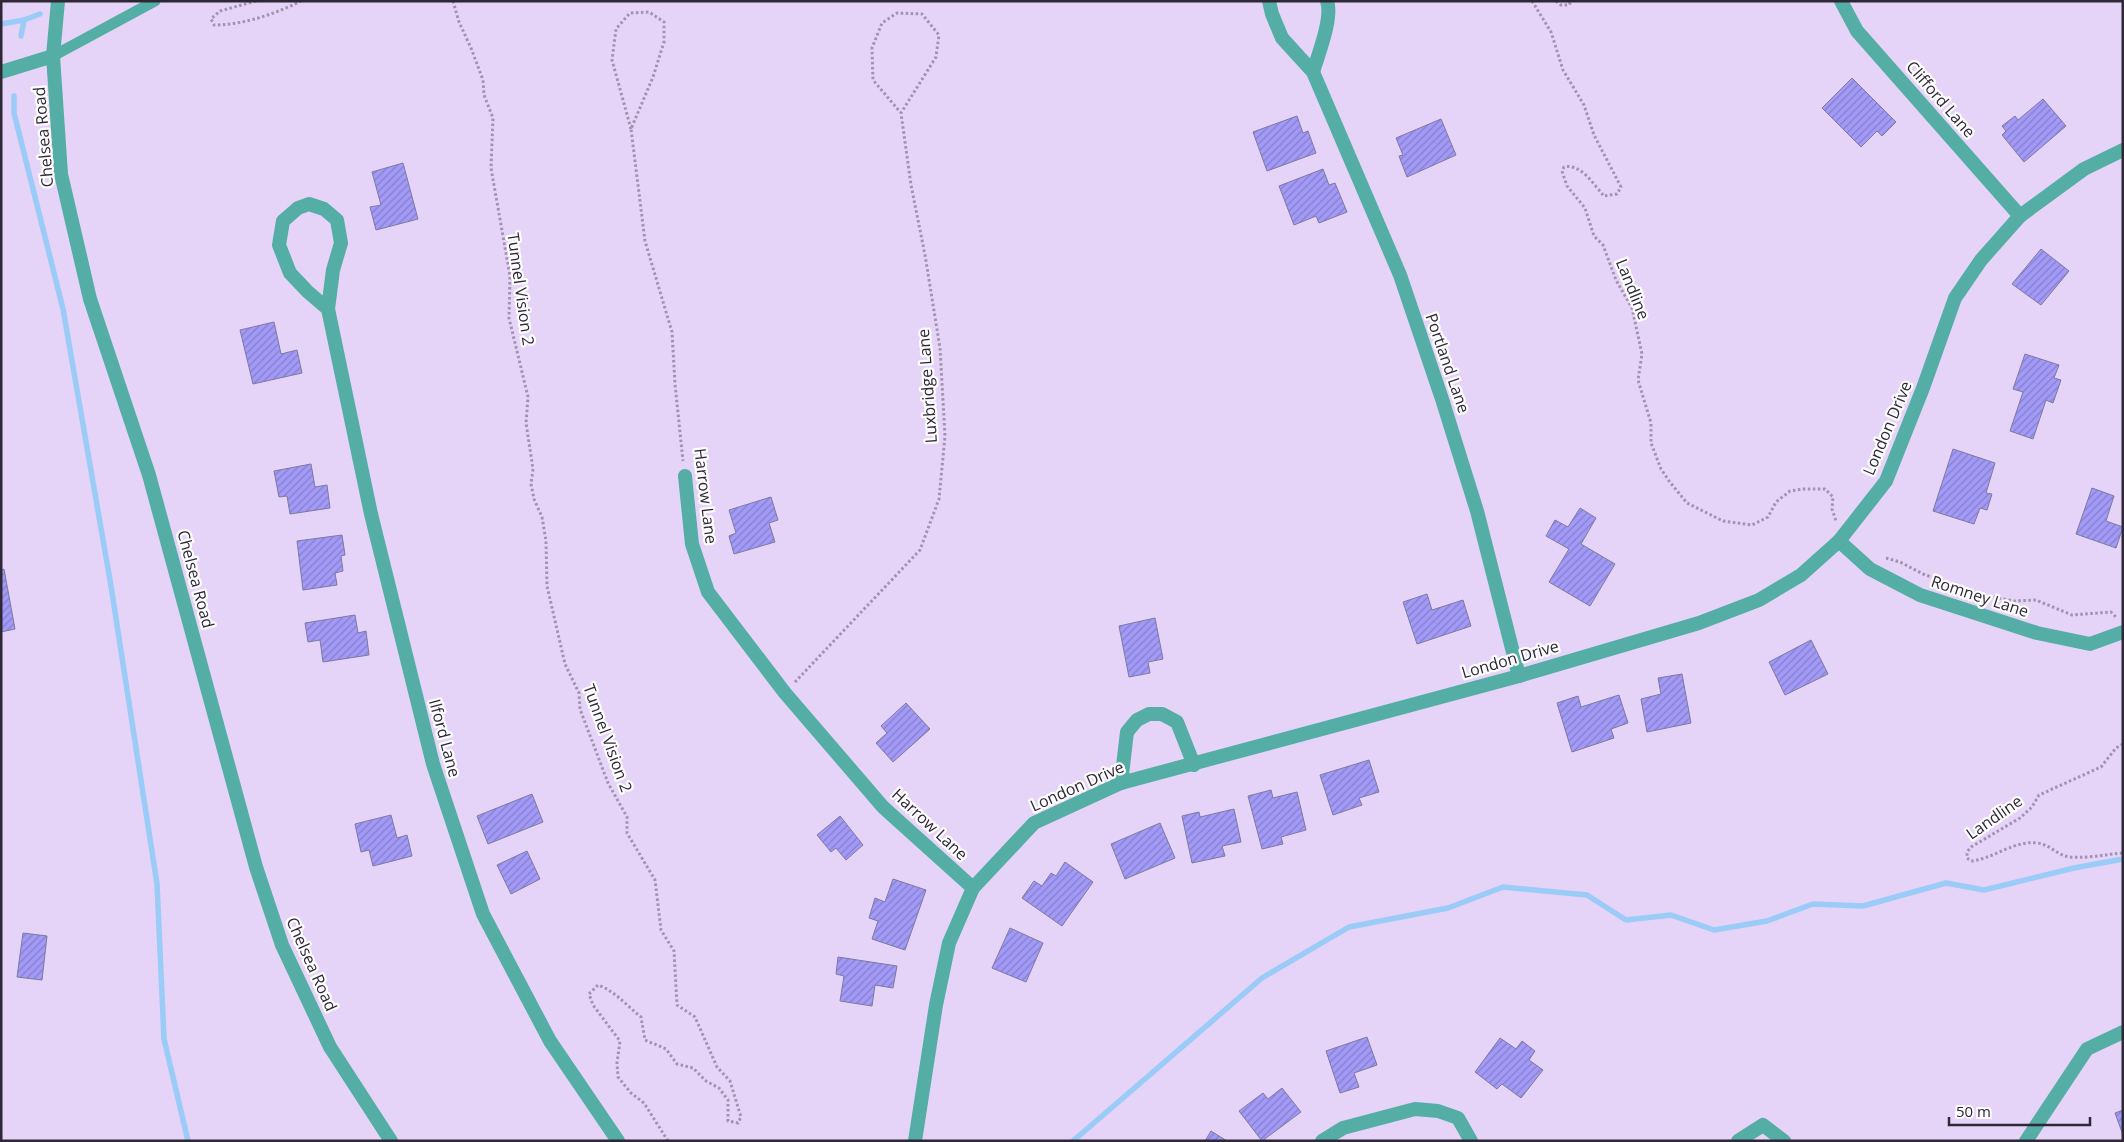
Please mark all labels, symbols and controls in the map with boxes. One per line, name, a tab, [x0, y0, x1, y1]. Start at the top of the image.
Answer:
street label: Clifford Lane	[1902, 56, 1980, 142]
street label: Chelsea Road	[28, 86, 58, 188]
street label: Tunnel Vision 2	[502, 231, 540, 347]
street label: Landline	[1611, 255, 1655, 323]
street label: Portland Lane	[1421, 310, 1475, 416]
street label: Luxbridge Lane	[912, 328, 942, 444]
street label: London Drive	[1857, 378, 1917, 478]
street label: Harrow Lane	[689, 447, 723, 545]
street label: Chelsea Road	[172, 527, 220, 631]
street label: Romney Lane	[1928, 570, 2032, 622]
street label: London Drive	[1459, 635, 1561, 683]
street label: Tunnel Vision 2	[578, 681, 638, 795]
street label: Ilford Lane	[424, 696, 466, 780]
street label: London Drive	[1027, 756, 1127, 816]
street label: Harrow Lane	[887, 783, 973, 865]
street label: Landline	[1962, 790, 2026, 844]
street label: Chelsea Road	[281, 914, 343, 1014]
scale bar	[1949, 1094, 2090, 1126]
text: 50 m	[1956, 1101, 1991, 1121]

